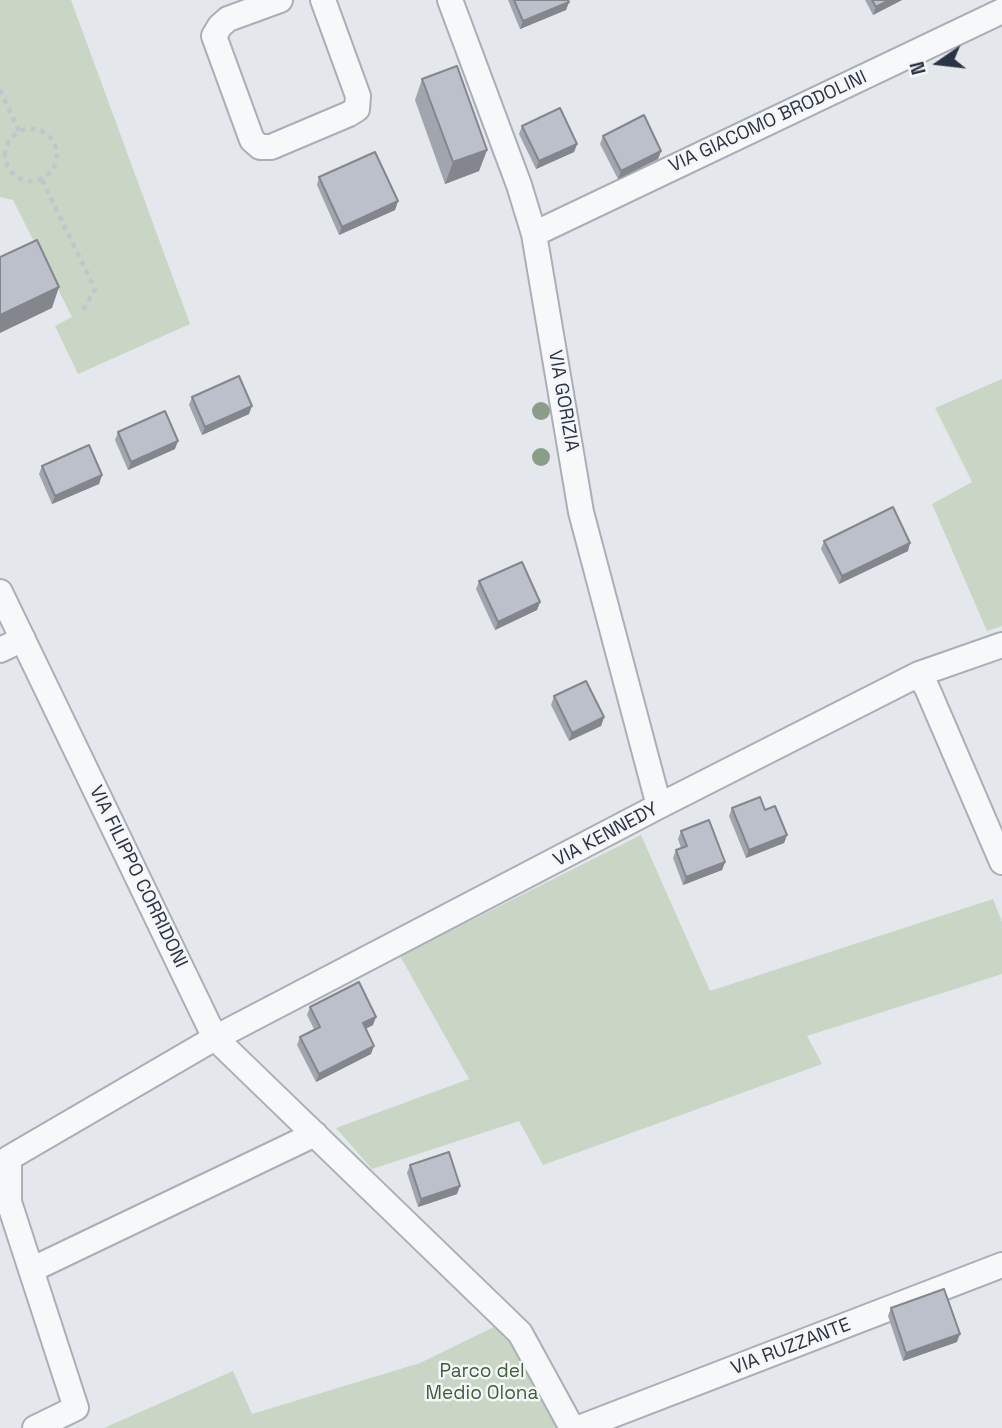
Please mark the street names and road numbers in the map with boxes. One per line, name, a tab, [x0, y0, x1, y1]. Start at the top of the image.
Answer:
street label: VIA GIACOMO BRODOLINI	[666, 66, 870, 178]
street label: VIA GORIZIA	[543, 348, 583, 454]
street label: VIA FILIPPO CORRIDONI	[84, 782, 192, 972]
street label: VIA KENNEDY	[550, 798, 662, 872]
street label: VIA RUZZANTE	[728, 1314, 854, 1380]

